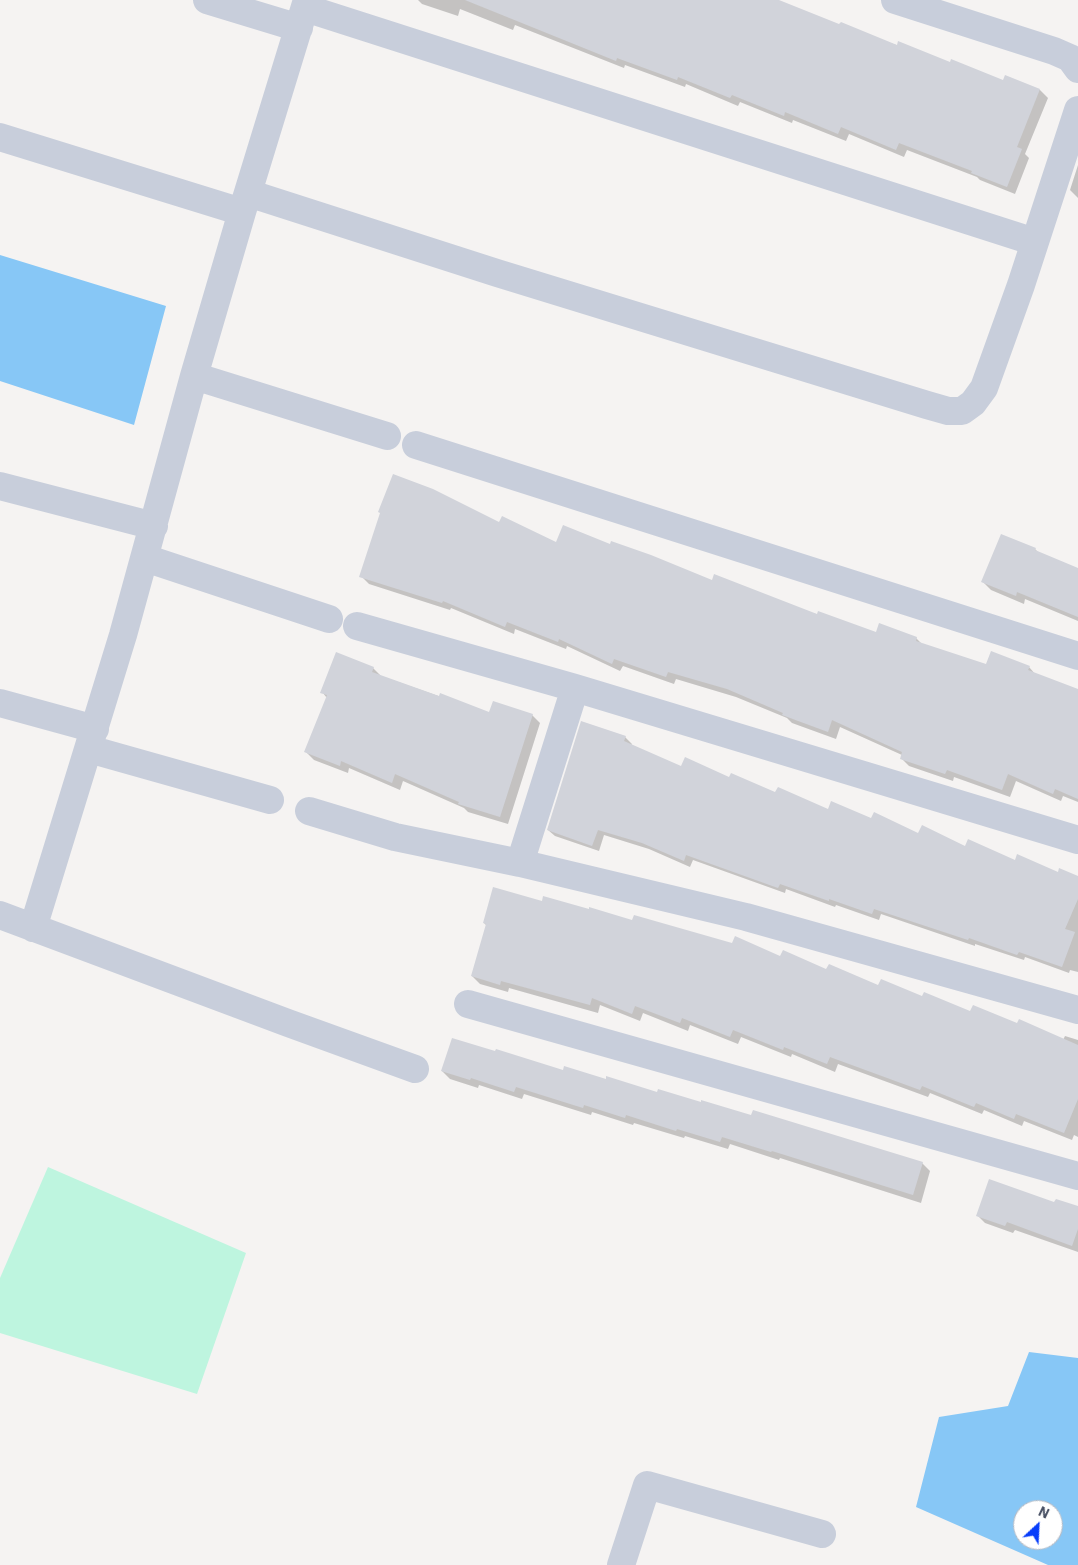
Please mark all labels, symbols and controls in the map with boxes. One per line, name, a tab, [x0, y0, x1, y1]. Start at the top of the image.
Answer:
north arrow	[1013, 1500, 1063, 1550]
text: N	[1036, 1502, 1052, 1523]

